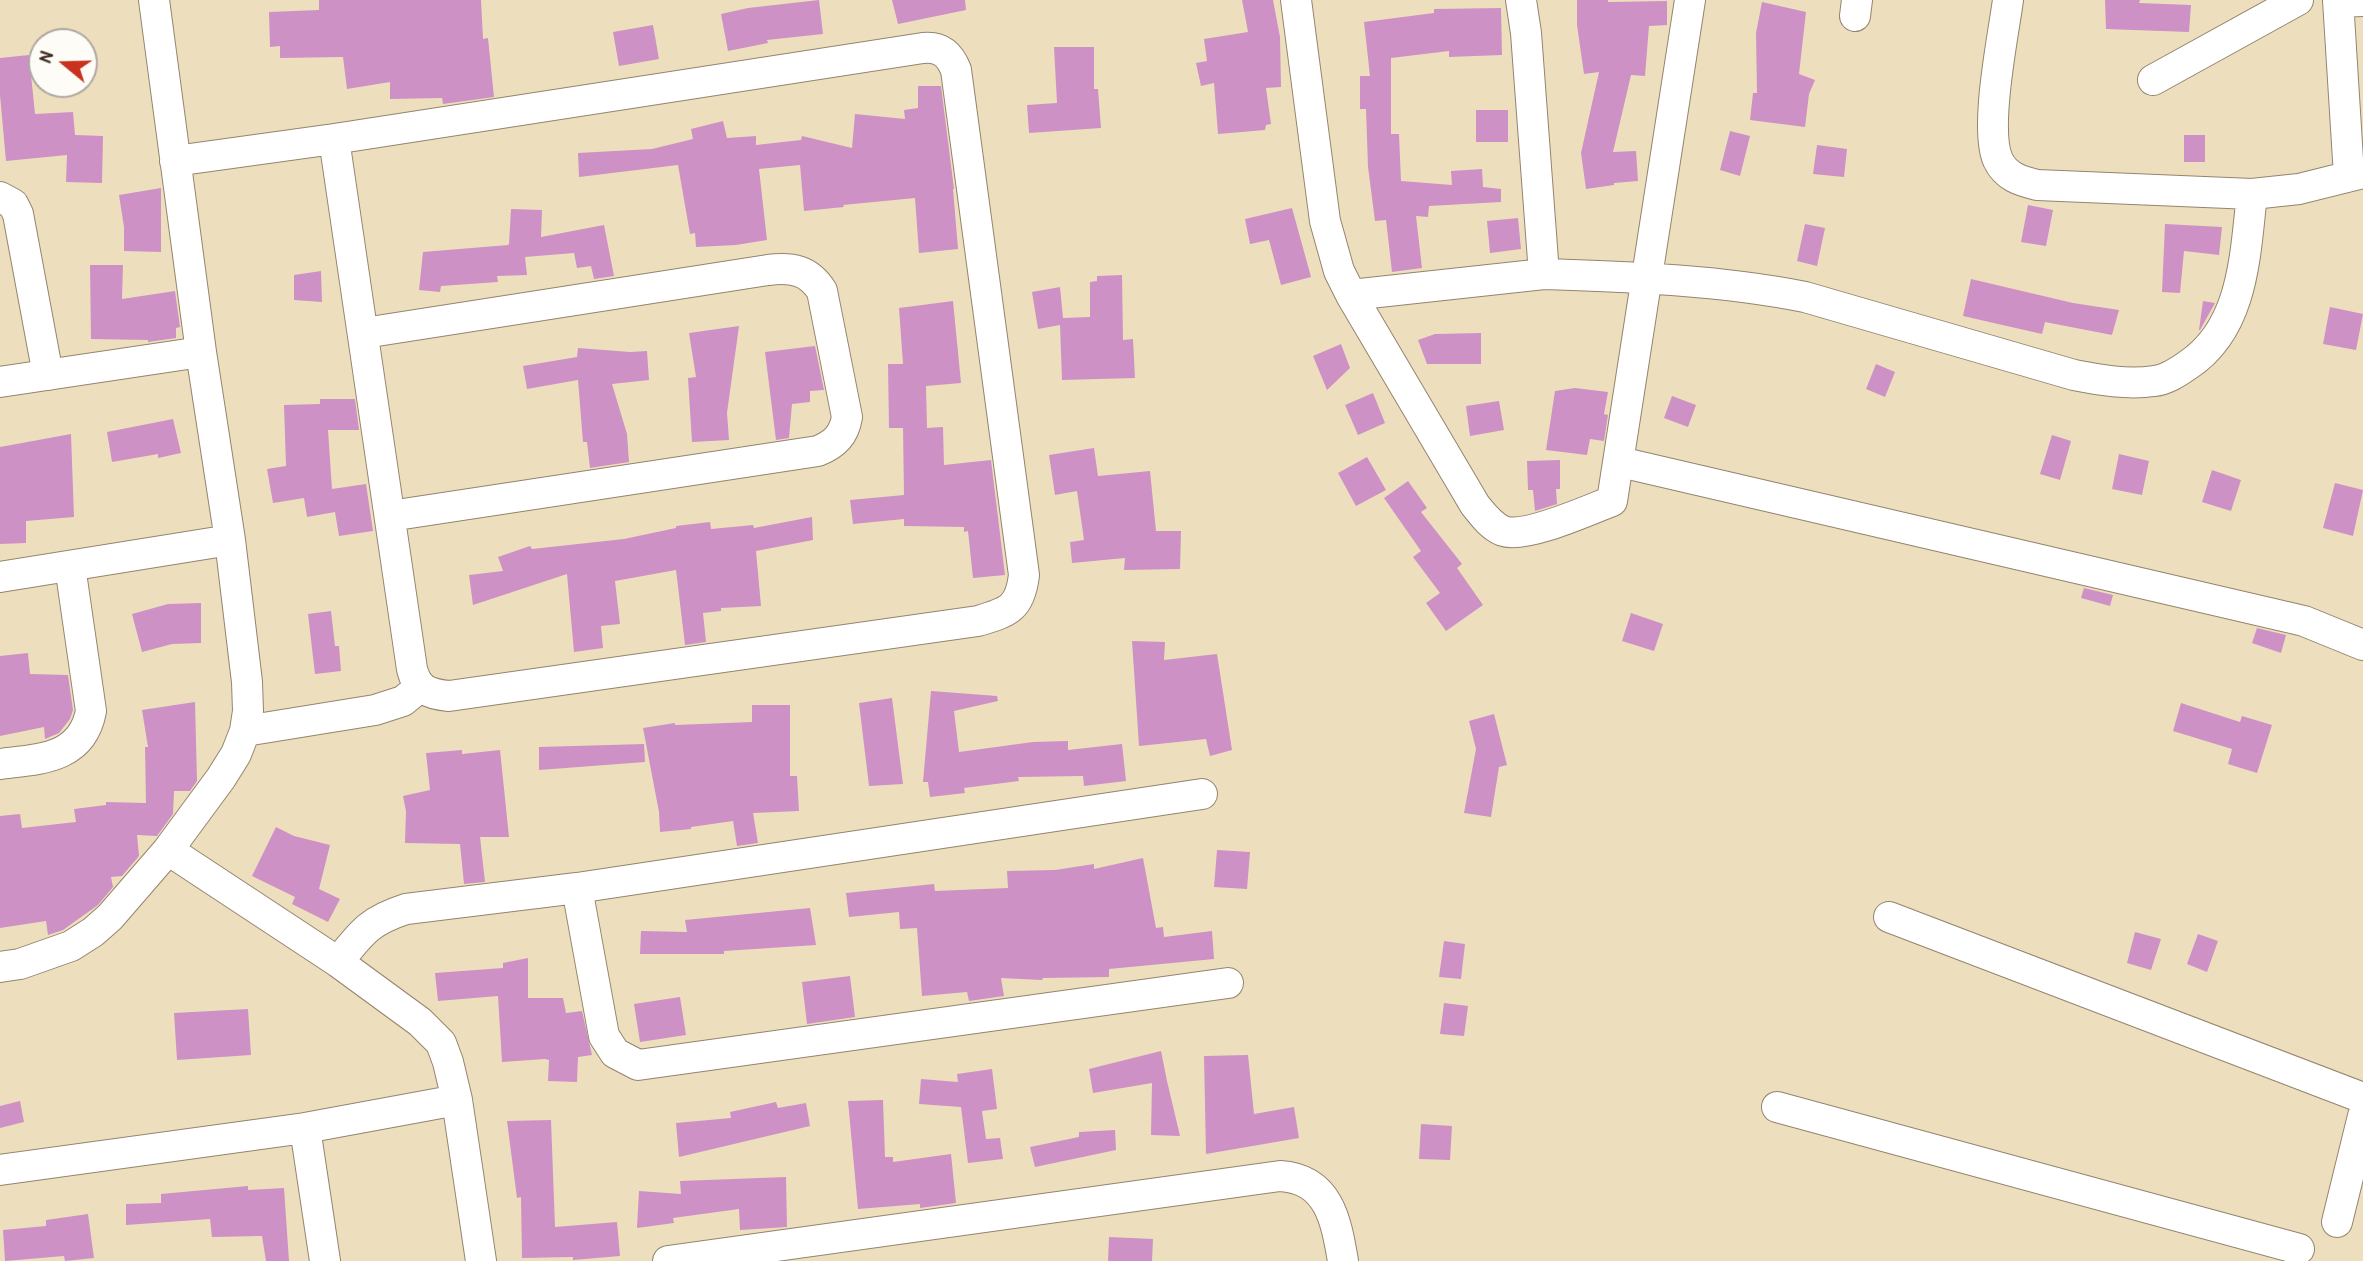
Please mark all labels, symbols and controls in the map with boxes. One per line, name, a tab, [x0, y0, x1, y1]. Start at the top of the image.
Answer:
north arrow	[28, 28, 98, 98]
text: N	[31, 48, 59, 66]

